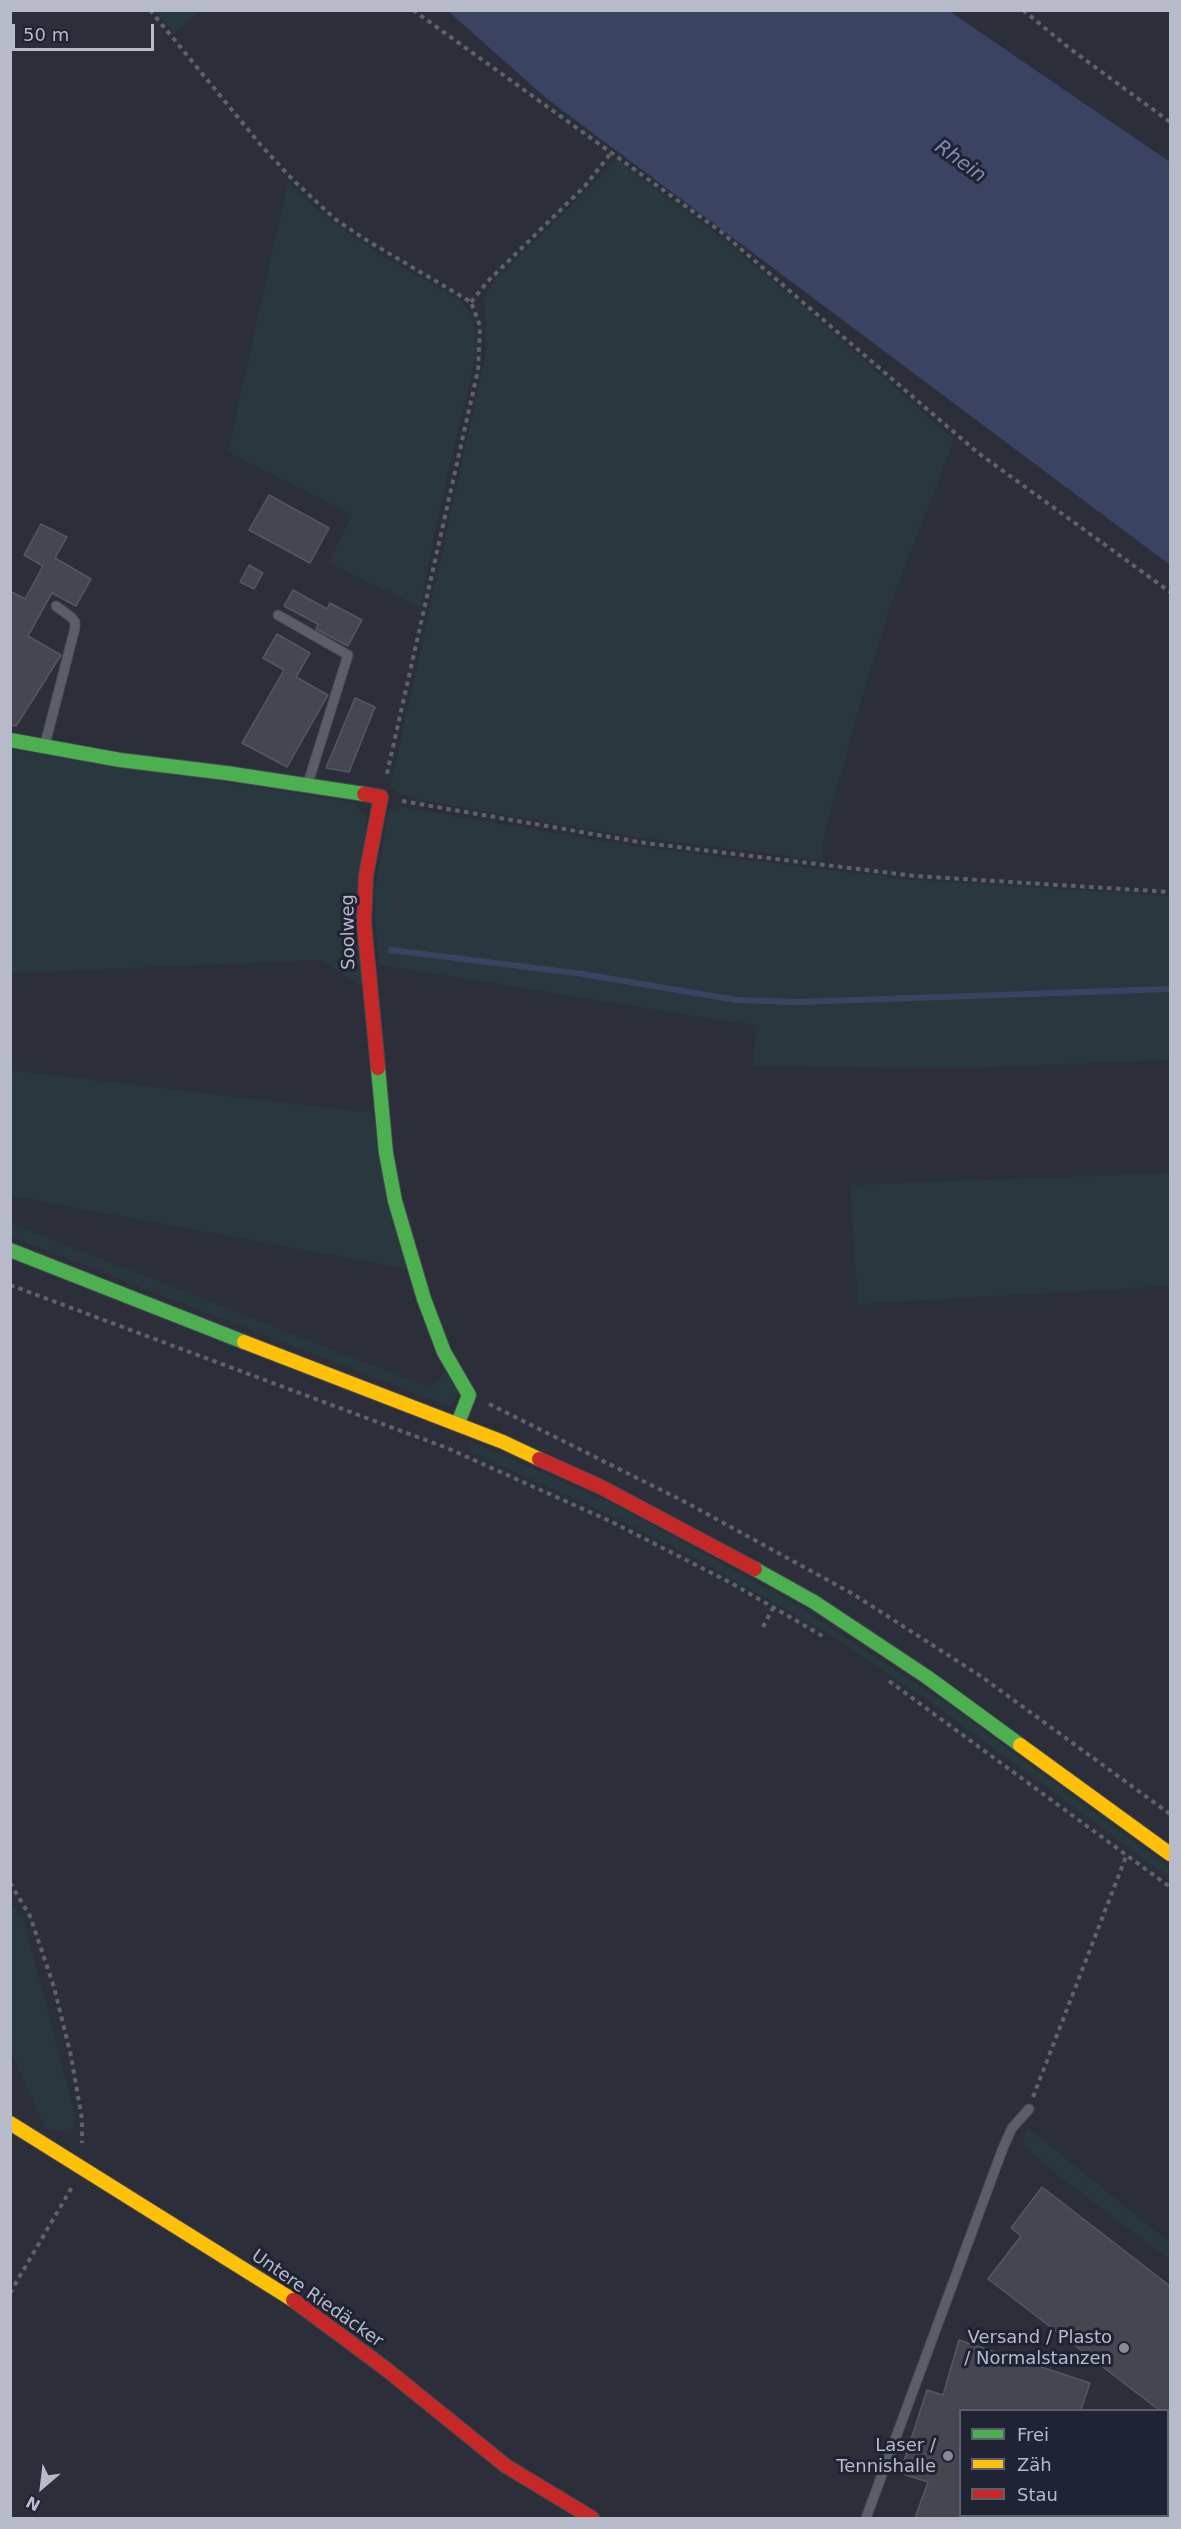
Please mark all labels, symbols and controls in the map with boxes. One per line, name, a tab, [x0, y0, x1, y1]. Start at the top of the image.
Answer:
scale bar	[15, 12, 158, 50]
text: 50 m	[23, 24, 69, 45]
water label: Rhein	[930, 136, 990, 188]
street label: Soolweg	[338, 894, 360, 970]
street label: Untere Riedäcker	[247, 2245, 387, 2353]
place label: Versand / Plasto / Normalstanzen	[964, 2327, 1112, 2370]
marker: Versand / Plasto / Normalstanzen	[1117, 2341, 1131, 2355]
legend	[959, 2409, 1169, 2517]
text: Frei	[1017, 2424, 1049, 2445]
place label: Laser / Tennishalle	[836, 2435, 936, 2478]
marker: Laser / Tennishalle	[941, 2449, 955, 2463]
text: Zäh	[1017, 2454, 1052, 2475]
north arrow	[12, 2457, 72, 2517]
text: Stau	[1017, 2484, 1058, 2505]
text: N	[23, 2492, 44, 2515]

